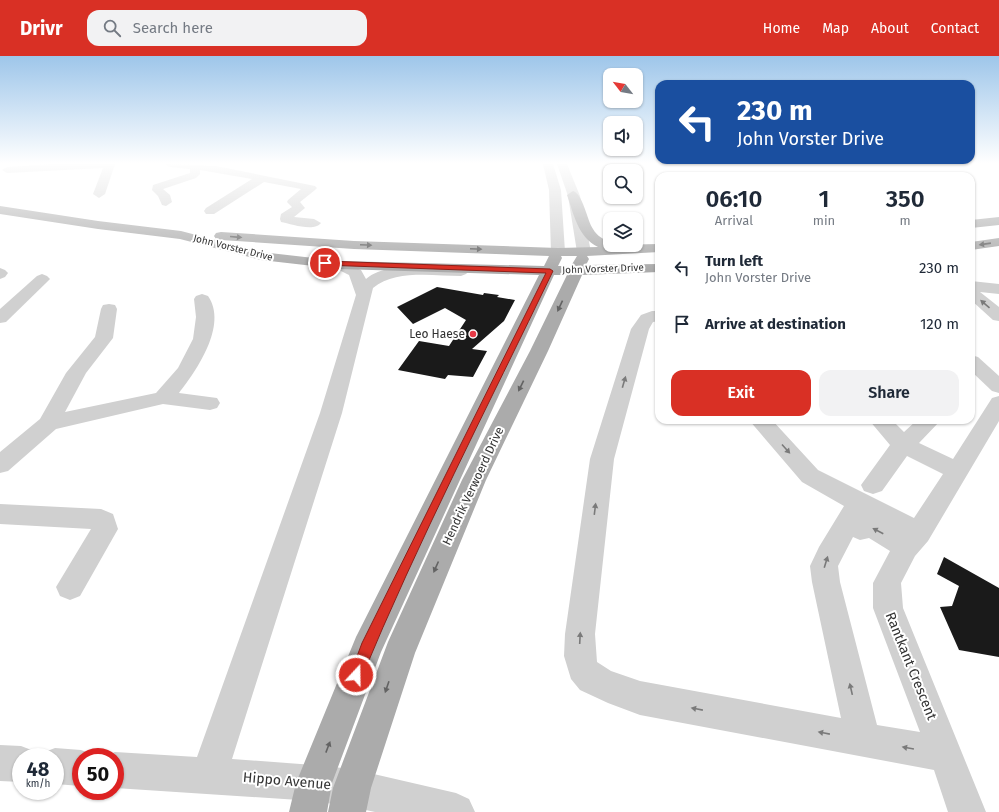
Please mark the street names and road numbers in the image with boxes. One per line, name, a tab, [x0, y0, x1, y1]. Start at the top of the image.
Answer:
street label: John Vorster Drive	[192, 232, 274, 264]
street label: John Vorster Drive	[562, 262, 644, 276]
street label: Hendrik Verwoerd Drive	[439, 425, 507, 547]
street label: Rantkant Crescent	[882, 610, 941, 723]
street label: Hippo Avenue	[242, 769, 332, 793]

